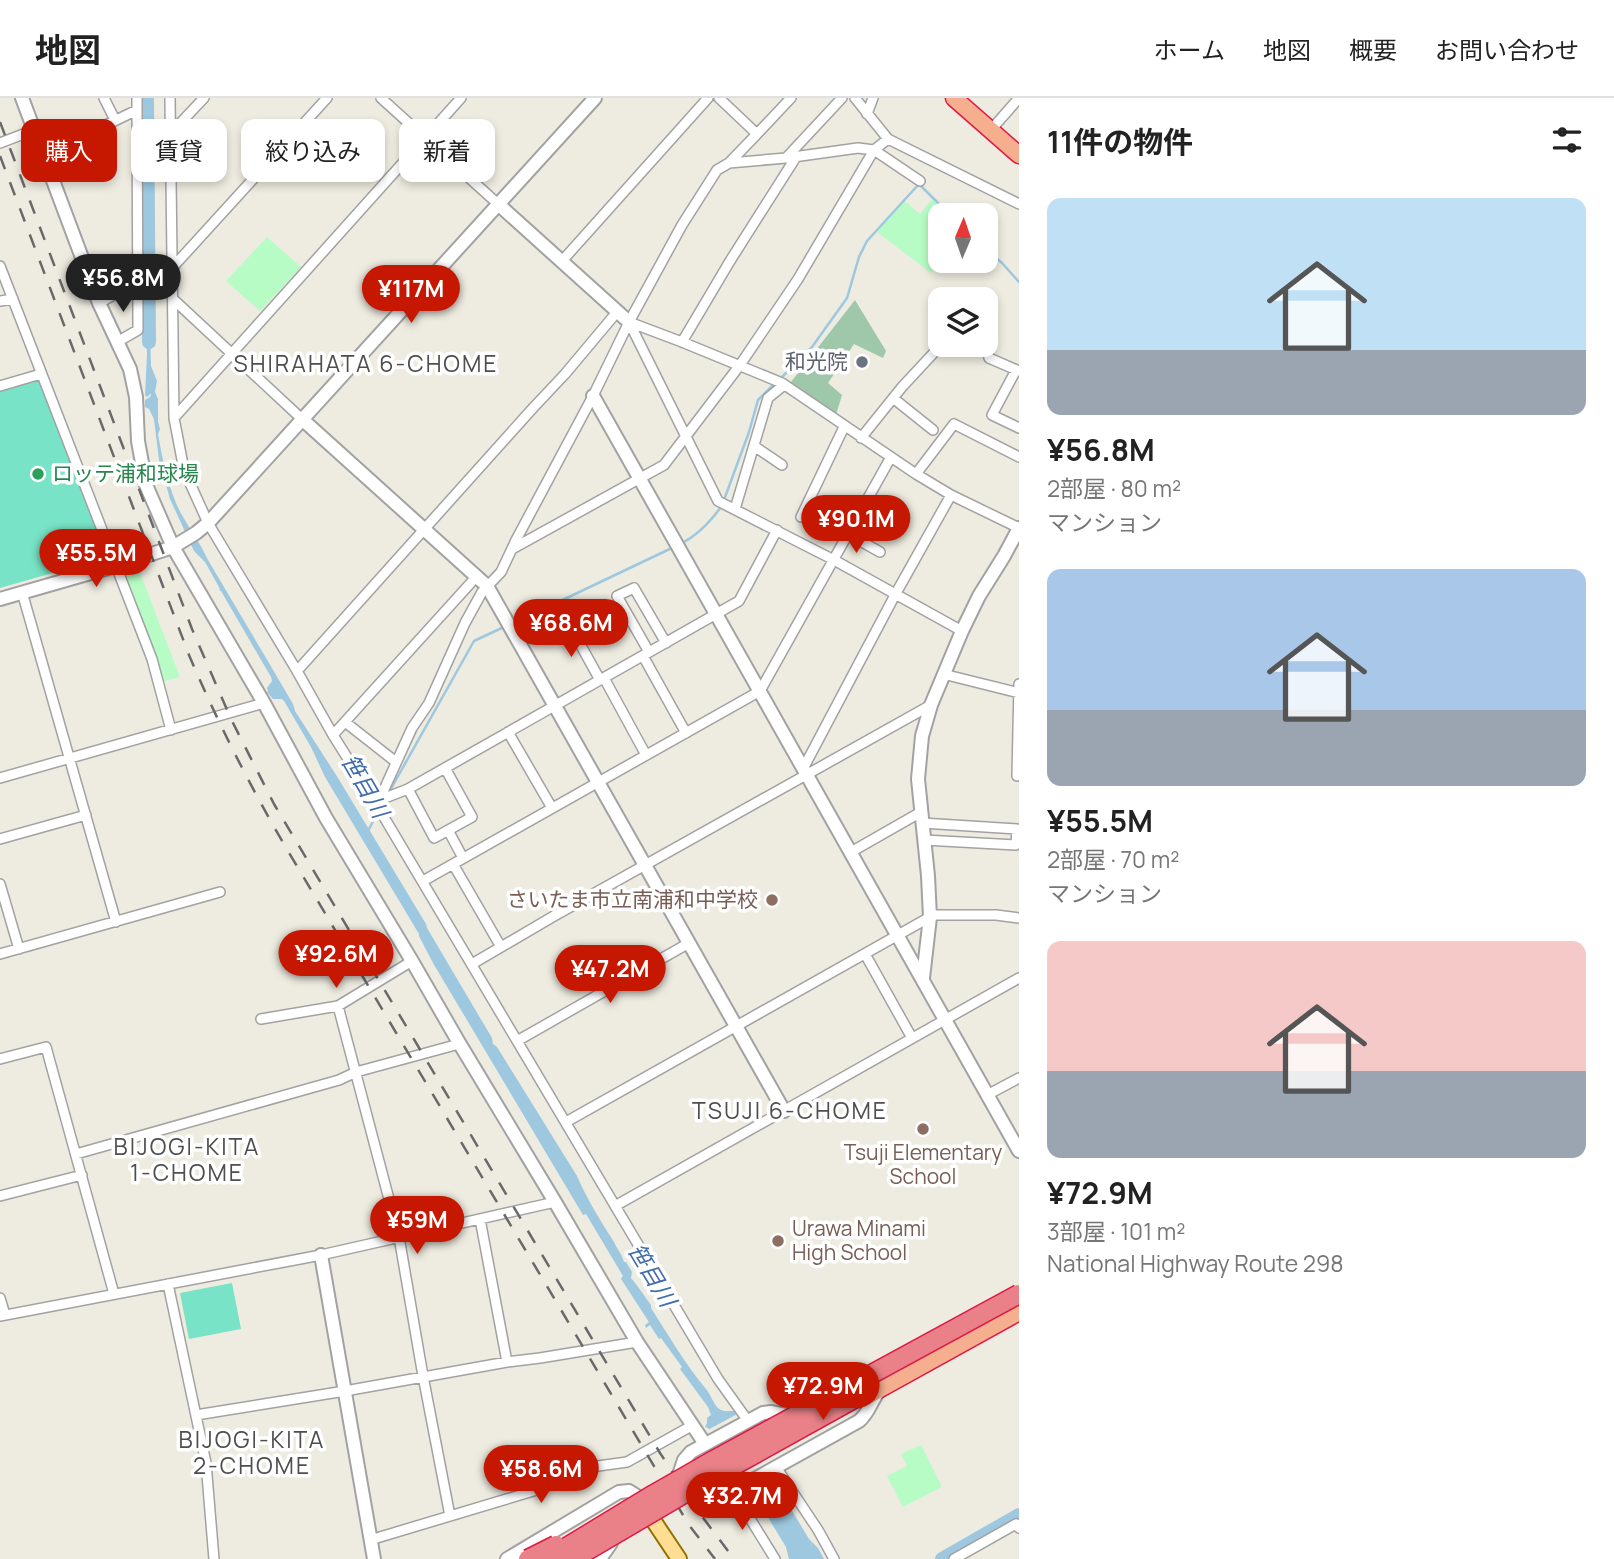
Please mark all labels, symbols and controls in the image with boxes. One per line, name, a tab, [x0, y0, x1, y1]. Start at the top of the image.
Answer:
text: 地図	[35, 27, 101, 72]
text: ホーム	[1154, 33, 1225, 66]
text: 地図	[1263, 33, 1311, 66]
text: 概要	[1349, 33, 1397, 66]
text: お問い合わせ	[1435, 33, 1579, 66]
chip: 購入	[21, 119, 117, 182]
chip: 賃貸	[131, 119, 227, 182]
chip: 絞り込み	[241, 119, 385, 182]
chip: 新着	[399, 119, 495, 182]
text: 11件の物件	[1047, 121, 1193, 162]
icon: filters	[1548, 121, 1586, 159]
north arrow	[928, 203, 998, 273]
map controls	[928, 203, 998, 357]
icon: home	[1254, 243, 1380, 369]
pin: ¥56.8M	[66, 254, 180, 314]
text: ¥56.8M	[82, 261, 164, 293]
pin: ¥117M	[362, 266, 460, 325]
text: ¥117M	[378, 272, 444, 304]
button: layers	[928, 287, 998, 357]
district label: SHIRAHATA 6-CHOME	[234, 347, 498, 379]
place label: 和光院	[785, 347, 848, 375]
marker: 和光院	[854, 354, 870, 370]
text: ¥56.8M	[1047, 429, 1155, 470]
place label: ロッテ浦和球場	[52, 459, 199, 487]
marker: ロッテ浦和球場	[30, 466, 46, 482]
text: 2部屋 · 80 m²	[1047, 472, 1181, 504]
pin: ¥90.1M	[799, 496, 913, 555]
text: ¥90.1M	[817, 502, 895, 534]
text: マンション	[1047, 506, 1162, 538]
pin: ¥55.5M	[39, 530, 153, 589]
text: ¥55.5M	[55, 536, 137, 568]
pin: ¥68.6M	[514, 600, 628, 659]
text: ¥68.6M	[529, 606, 613, 638]
icon: home	[1254, 614, 1380, 740]
water label: 笹目川	[335, 748, 398, 826]
text: ¥55.5M	[1047, 800, 1153, 841]
text: 2部屋 · 70 m²	[1047, 843, 1179, 875]
text: マンション	[1047, 877, 1162, 909]
place label: さいたま市立南浦和中学校	[507, 885, 758, 913]
marker: さいたま市立南浦和中学校	[764, 892, 780, 908]
pin: ¥92.6M	[279, 930, 393, 990]
text: ¥92.6M	[295, 937, 378, 969]
pin: ¥47.2M	[553, 946, 667, 1005]
text: ¥47.2M	[571, 952, 649, 984]
icon: home	[1254, 986, 1380, 1112]
district label: TSUJI 6-CHOME	[692, 1094, 888, 1126]
marker: Tsuji Elementary School	[915, 1121, 931, 1137]
district label: BIJOGI-KITA 1-CHOME	[114, 1130, 260, 1188]
place label: Tsuji Elementary School	[844, 1138, 1002, 1190]
text: ¥72.9M	[1047, 1172, 1153, 1213]
pin: ¥59M	[376, 1196, 458, 1256]
text: ¥59M	[386, 1203, 448, 1235]
place label: Urawa Minami High School	[792, 1214, 926, 1266]
text: 3部屋 · 101 m²	[1047, 1215, 1185, 1247]
marker: Urawa Minami High School	[770, 1233, 786, 1249]
water label: 笹目川	[621, 1237, 686, 1315]
text: National Highway Route 298	[1047, 1247, 1344, 1279]
pin: ¥72.9M	[766, 1362, 880, 1422]
text: ¥72.9M	[783, 1369, 863, 1401]
district label: BIJOGI-KITA 2-CHOME	[179, 1423, 325, 1481]
pin: ¥58.6M	[484, 1446, 598, 1505]
text: ¥58.6M	[500, 1452, 582, 1484]
pin: ¥32.7M	[685, 1472, 799, 1532]
text: ¥32.7M	[702, 1479, 782, 1511]

